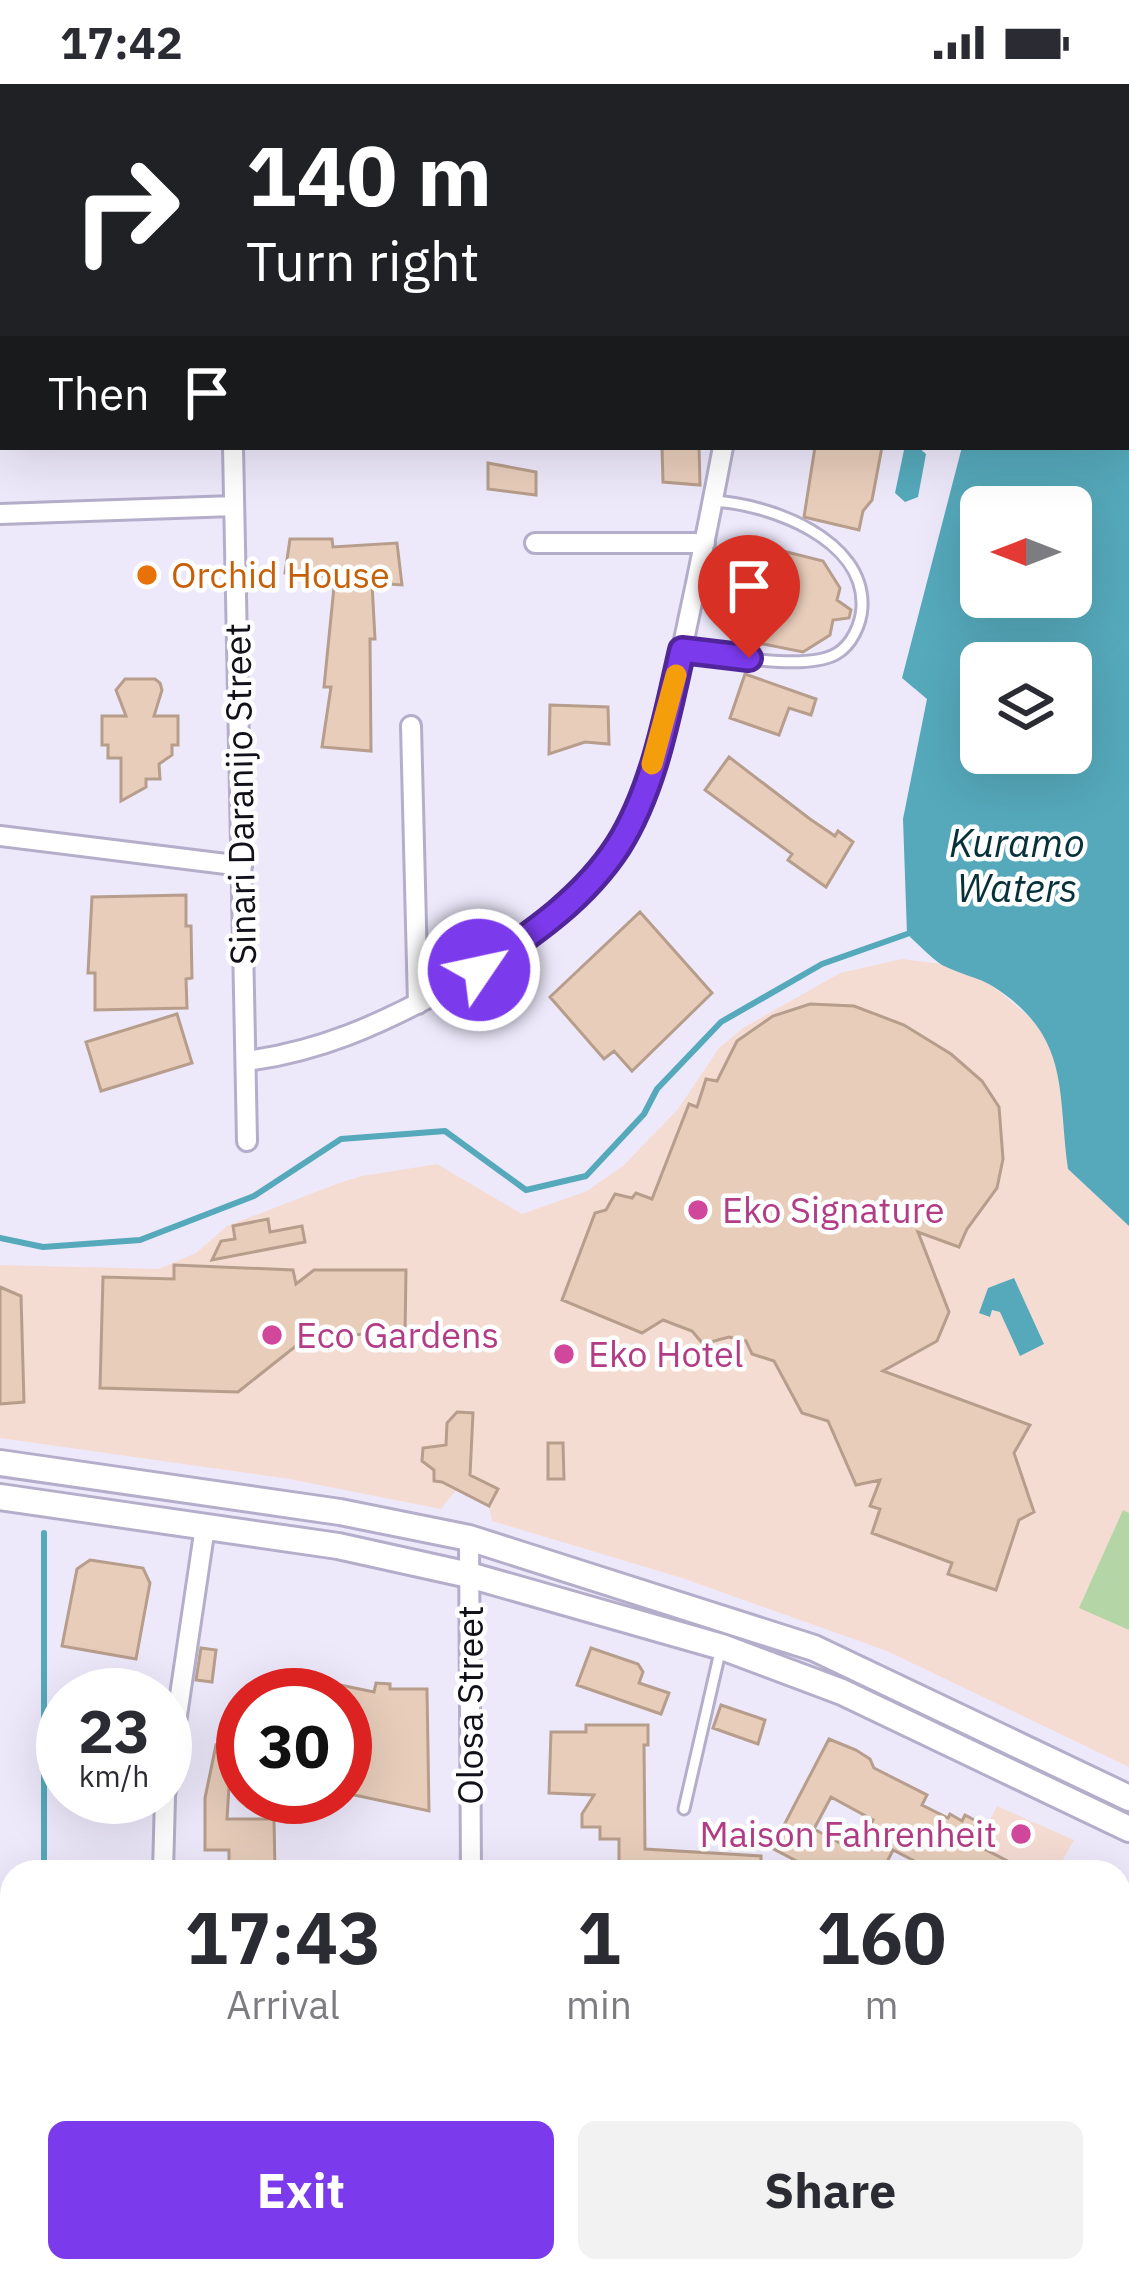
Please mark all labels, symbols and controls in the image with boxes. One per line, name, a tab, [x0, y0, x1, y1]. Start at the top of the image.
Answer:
text: 17:42	[60, 13, 183, 71]
text: 140 m	[246, 120, 492, 229]
icon: right	[48, 132, 204, 288]
text: Turn right	[246, 226, 480, 296]
icon: arrive	[174, 360, 240, 426]
text: Then	[48, 364, 150, 422]
north arrow	[960, 486, 1092, 618]
map controls	[960, 486, 1092, 774]
pin	[698, 535, 800, 658]
place label: Orchid House	[171, 551, 390, 598]
icon: arrive	[716, 553, 782, 619]
marker: Orchid House	[134, 562, 160, 588]
street label: Sinari Daranijo Street	[213, 623, 266, 965]
button: layers	[960, 642, 1092, 774]
water label: Kuramo Waters	[949, 817, 1085, 913]
position arrow	[416, 907, 542, 1033]
place label: Eko Signature	[722, 1186, 944, 1233]
marker: Eko Signature	[685, 1197, 711, 1223]
place label: Eco Gardens	[296, 1311, 499, 1358]
marker: Eco Gardens	[259, 1322, 285, 1348]
place label: Eko Hotel	[588, 1330, 744, 1377]
marker: Eko Hotel	[551, 1341, 577, 1367]
street label: Olosa Street	[446, 1605, 493, 1805]
speed limit sign: 30	[216, 1668, 372, 1824]
text: 23	[78, 1691, 150, 1770]
text: km/h	[79, 1756, 149, 1795]
place label: Maison Fahrenheit	[699, 1810, 997, 1857]
marker: Maison Fahrenheit	[1008, 1821, 1034, 1847]
text: 17:43	[185, 1890, 381, 1984]
text: 1	[577, 1890, 621, 1984]
text: 160	[817, 1890, 946, 1984]
text: Arrival	[226, 1979, 340, 2030]
text: min	[566, 1979, 632, 2030]
text: m	[864, 1979, 899, 2030]
button: Exit	[48, 2121, 554, 2259]
button: Share	[578, 2121, 1083, 2259]

